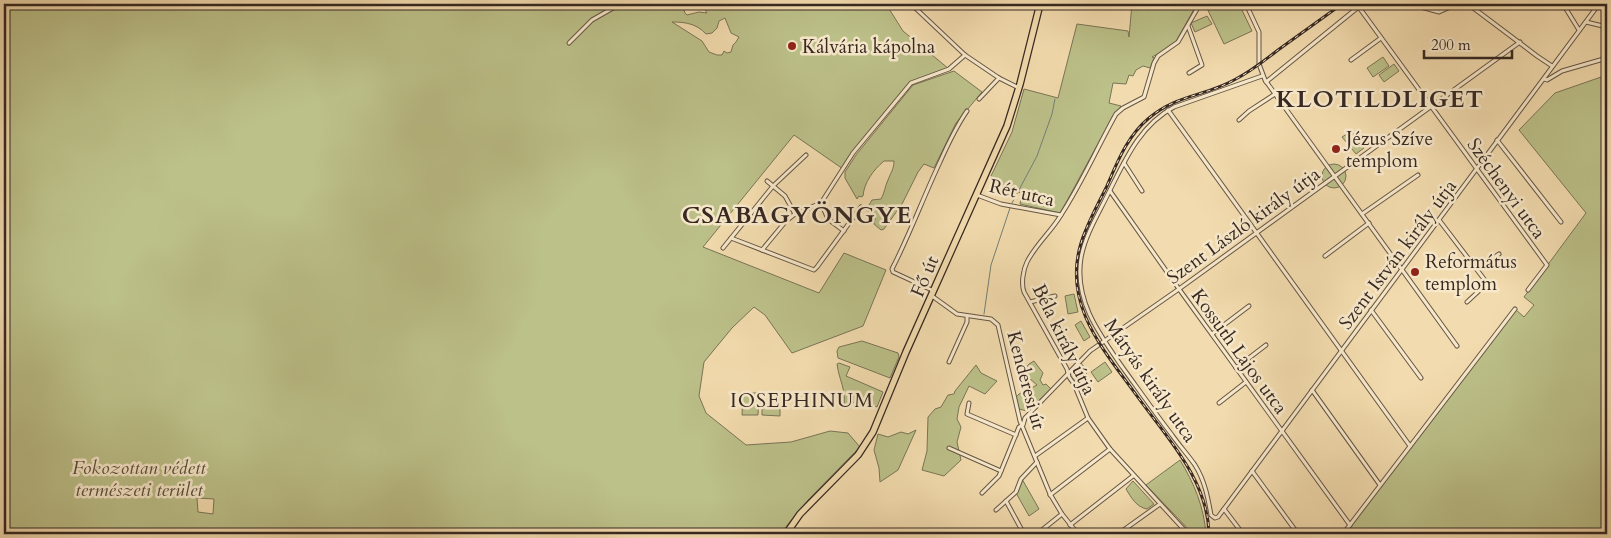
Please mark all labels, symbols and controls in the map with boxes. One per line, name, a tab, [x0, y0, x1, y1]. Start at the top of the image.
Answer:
scale bar	[1424, 28, 1511, 60]
place label: Kálvária kápolna	[802, 34, 935, 60]
text: 200 m	[1431, 35, 1471, 55]
marker: Kálvária kápolna	[786, 40, 798, 52]
district label: KLOTILDLIGET	[1276, 83, 1484, 116]
place label: Jézus Szíve templom	[1343, 126, 1433, 174]
street label: Széchenyi utca	[1461, 133, 1552, 244]
marker: Jézus Szíve templom	[1330, 143, 1342, 155]
street label: Szent László király útja	[1162, 161, 1326, 290]
street label: Rét utca	[987, 173, 1057, 213]
street label: Szent István király útja	[1333, 174, 1463, 335]
district label: CSABAGYÖNGYE	[682, 199, 912, 232]
place label: Református templom	[1425, 249, 1517, 297]
street label: Fő út	[905, 252, 945, 301]
marker: Református templom	[1409, 266, 1421, 278]
street label: Béla király útja	[1026, 280, 1102, 399]
street label: Kossuth Lajos utca	[1185, 284, 1294, 420]
street label: Mátyás király utca	[1098, 313, 1203, 448]
street label: Kenderesi út	[1000, 328, 1052, 432]
district label: IOSEPHINUM	[730, 387, 874, 414]
park label: Fokozottan védett természeti terület	[72, 455, 206, 503]

